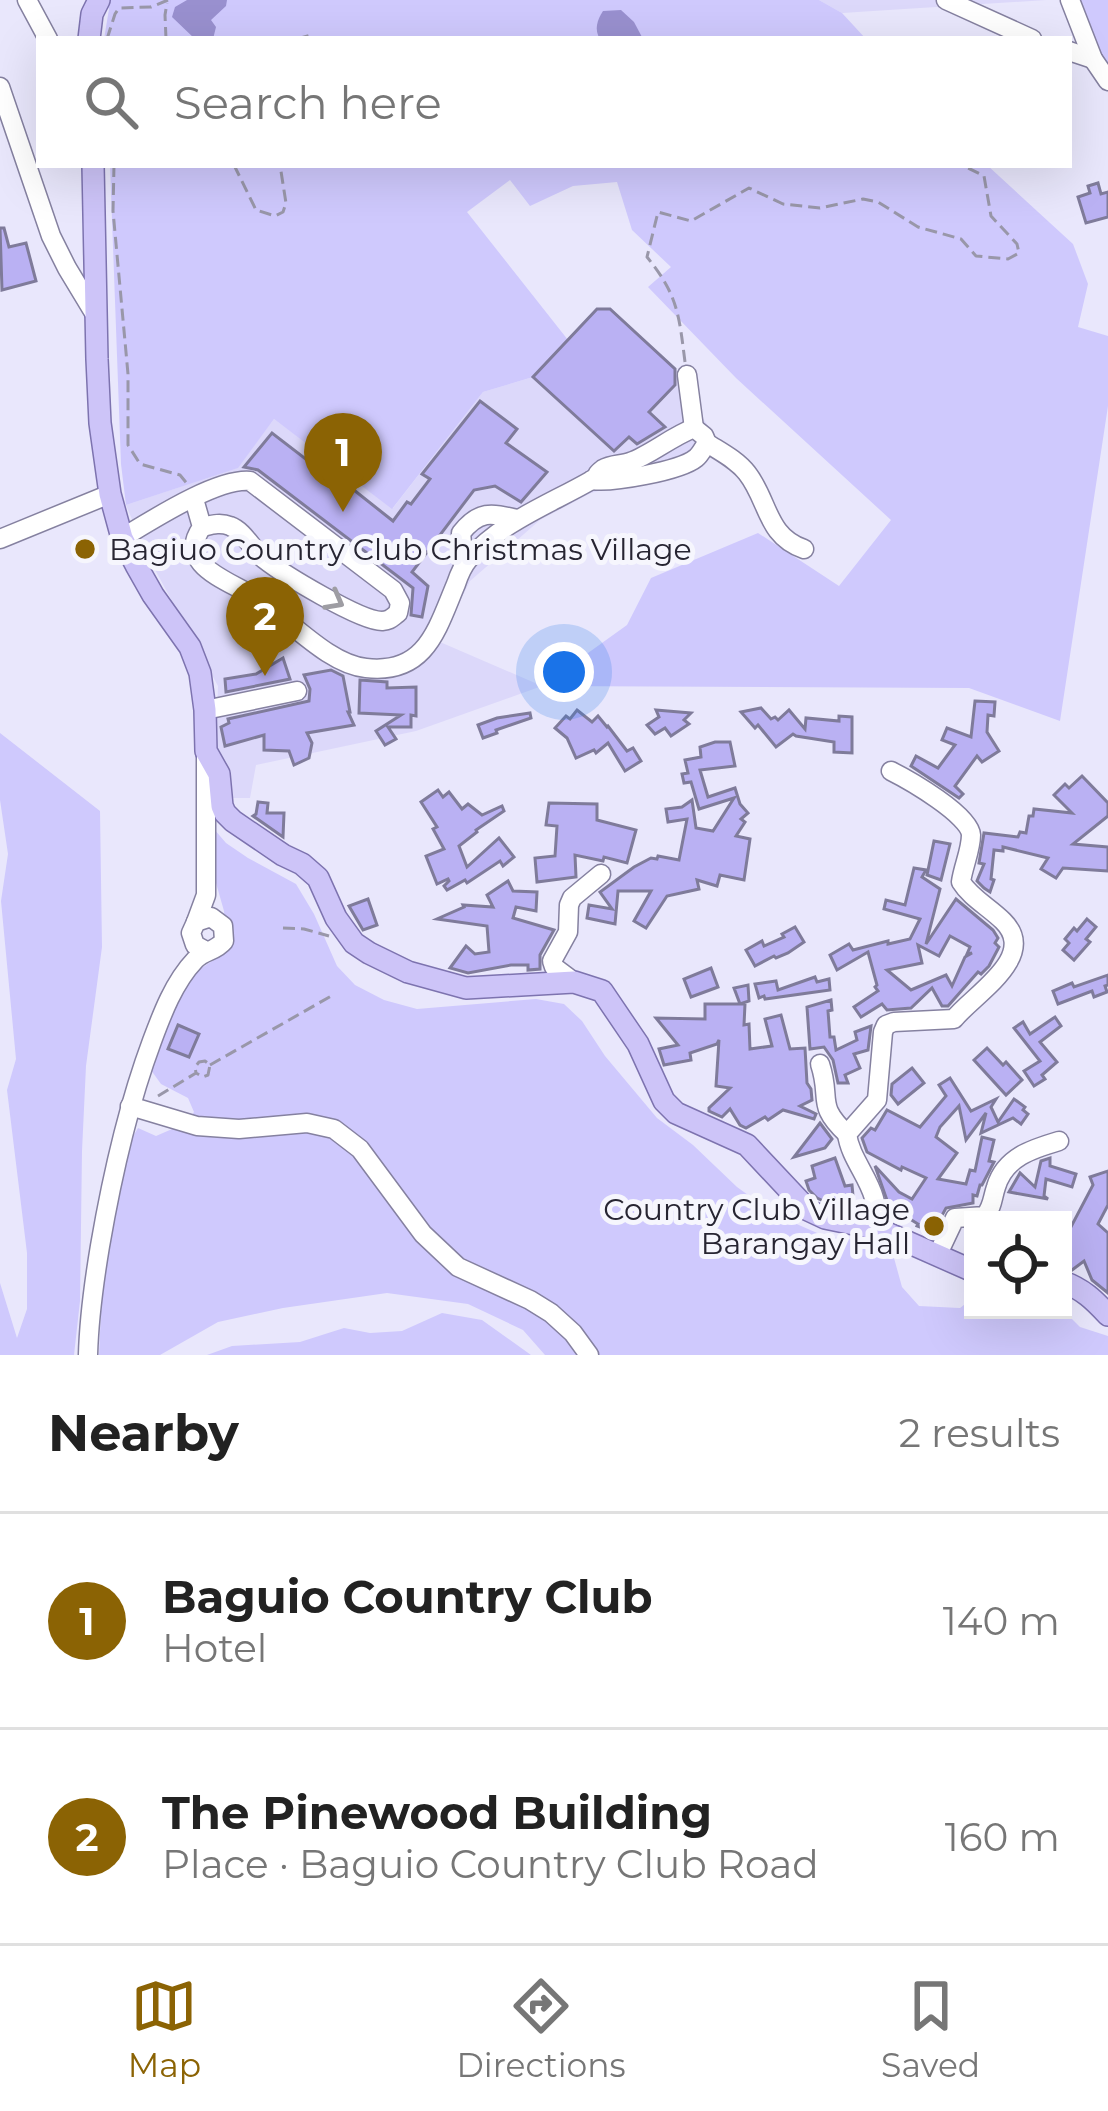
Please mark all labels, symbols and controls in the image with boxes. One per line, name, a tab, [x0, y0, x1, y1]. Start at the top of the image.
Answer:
search box	[36, 36, 1072, 168]
icon: search	[78, 69, 144, 135]
text: Search here	[174, 75, 442, 130]
pin: 1	[304, 413, 382, 512]
place label: Bagiuo Country Club Christmas Village	[109, 531, 692, 568]
marker: Bagiuo Country Club Christmas Village	[72, 536, 98, 562]
pin: 2	[226, 577, 304, 676]
one-way arrow	[322, 587, 343, 610]
your location	[534, 642, 594, 702]
place label: Country Club Village Barangay Hall	[603, 1191, 910, 1262]
map controls	[964, 1211, 1072, 1319]
button: locate	[964, 1211, 1072, 1319]
marker: Country Club Village Barangay Hall	[921, 1213, 947, 1239]
text: Nearby	[48, 1402, 239, 1464]
text: 2 results	[899, 1409, 1060, 1457]
text: Baguio Country Club	[162, 1569, 652, 1624]
text: 1	[79, 1597, 95, 1645]
text: 140 m	[943, 1597, 1060, 1645]
text: Hotel	[162, 1624, 267, 1672]
text: The Pinewood Building	[162, 1785, 712, 1840]
text: 2	[75, 1813, 99, 1861]
text: 160 m	[945, 1813, 1060, 1861]
text: Place · Baguio Country Club Road	[162, 1840, 819, 1888]
tab: Map	[128, 1973, 201, 2085]
tab: Directions	[457, 1973, 626, 2085]
tab: Saved	[881, 1973, 980, 2085]

